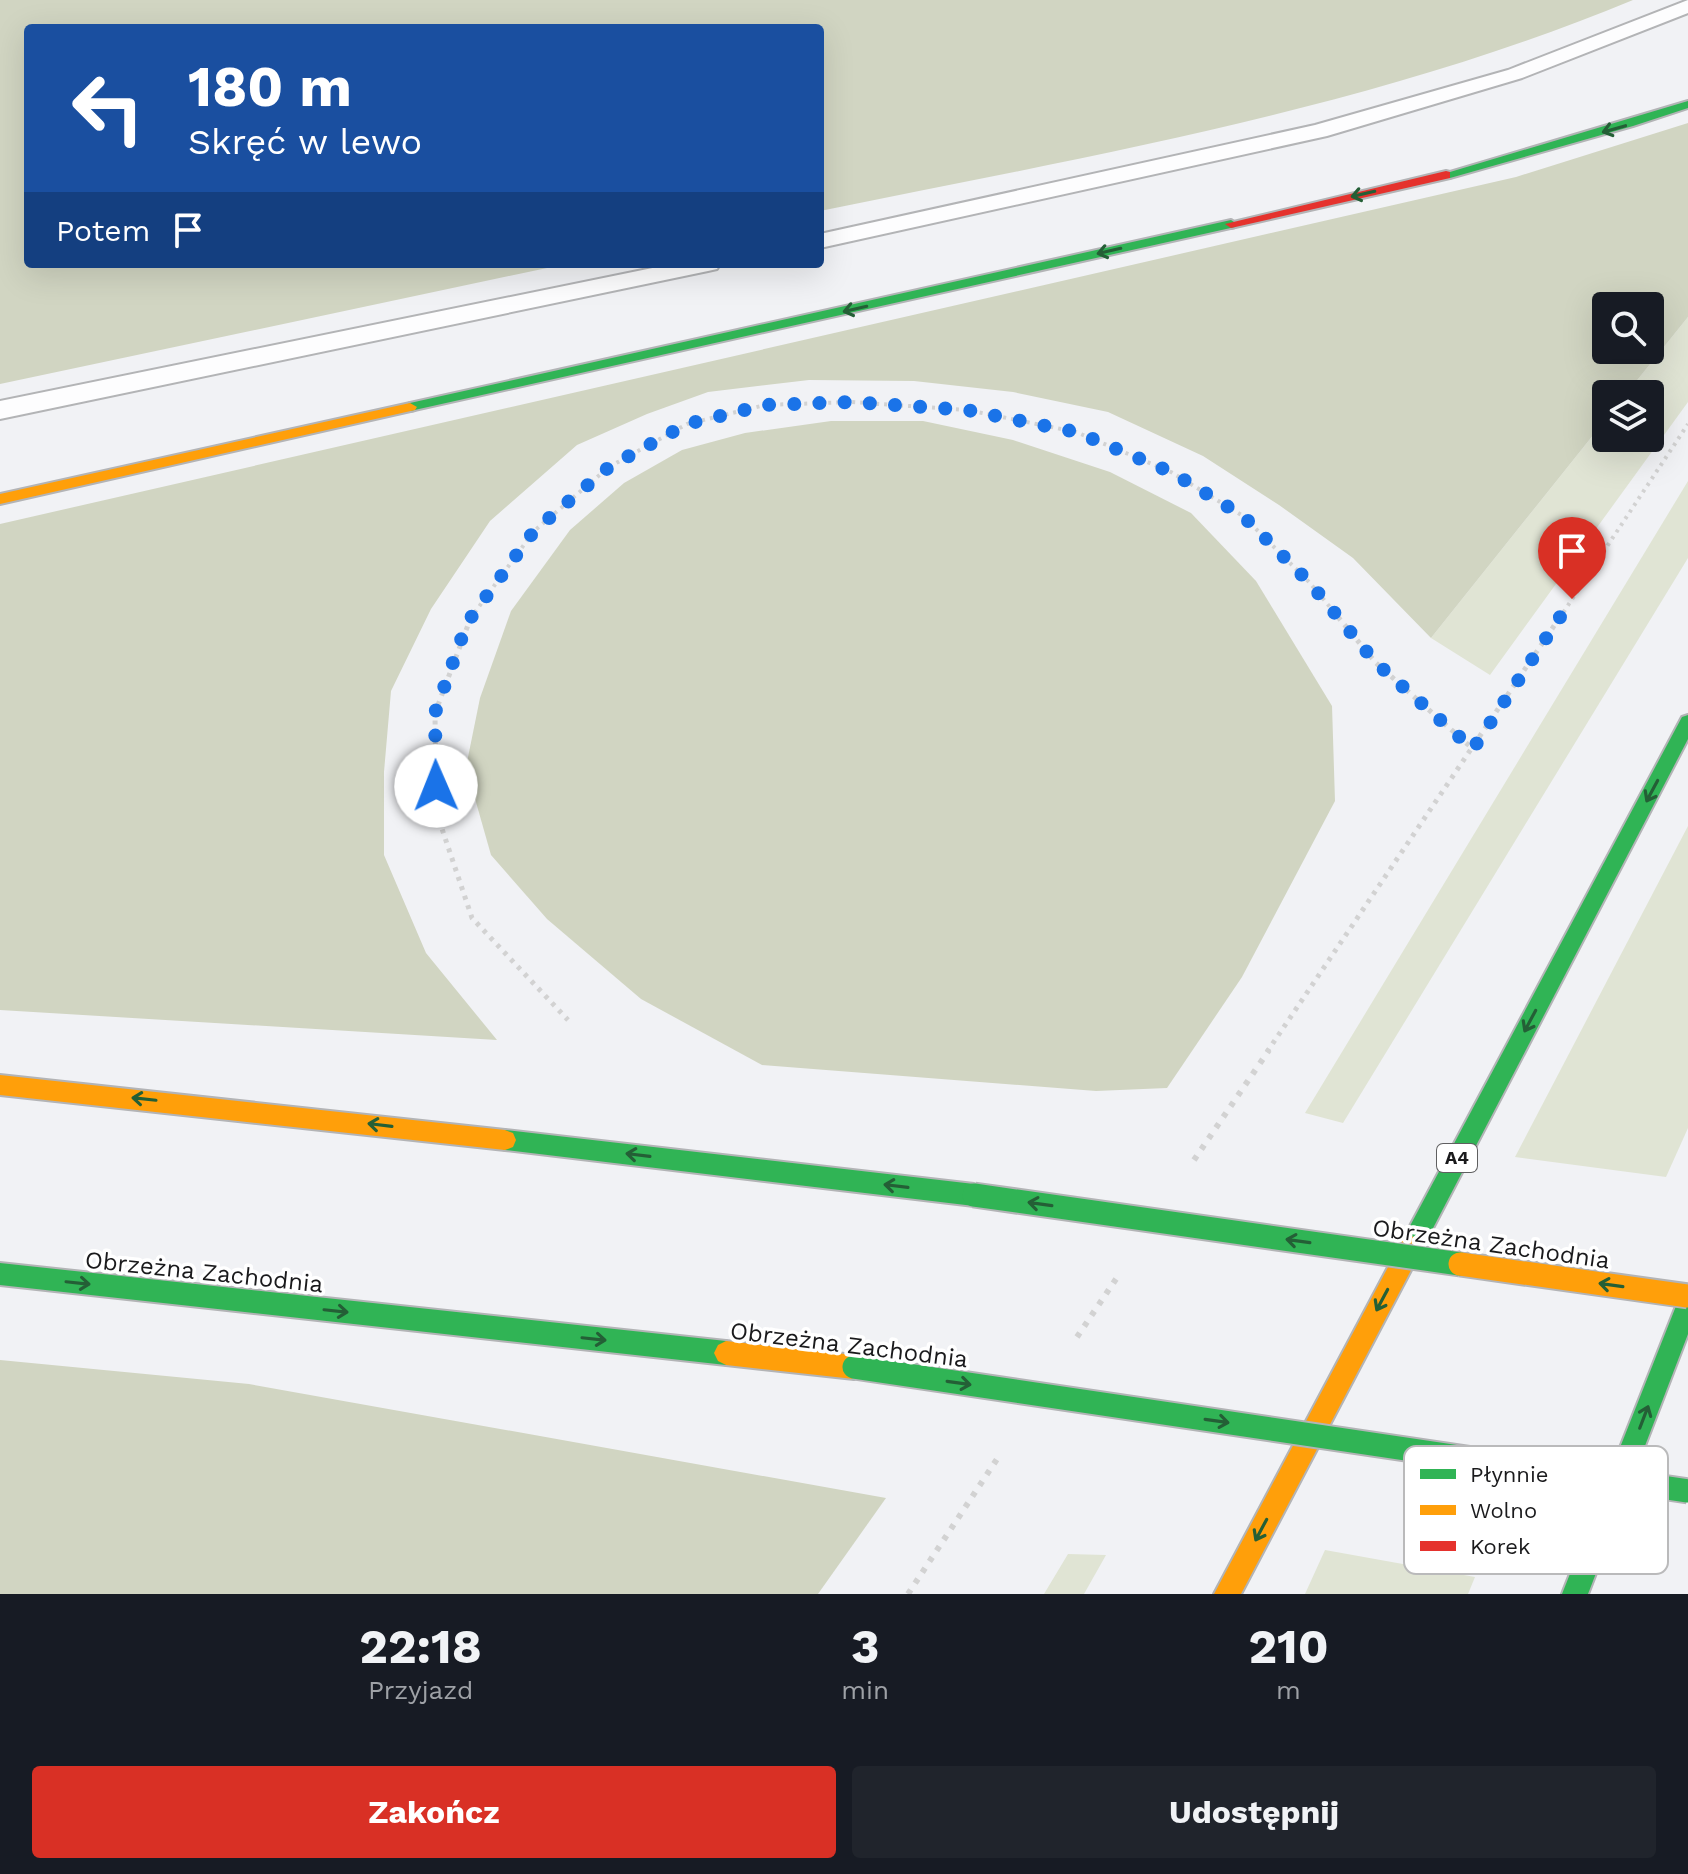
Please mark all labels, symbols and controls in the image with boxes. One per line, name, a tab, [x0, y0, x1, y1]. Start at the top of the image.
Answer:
text: 180 m	[188, 54, 352, 120]
icon: left	[56, 56, 160, 160]
text: Skręć w lewo	[188, 121, 422, 163]
one-way arrow	[1602, 122, 1628, 137]
one-way arrow	[1350, 187, 1376, 202]
icon: arrive	[166, 208, 210, 252]
text: Potem	[56, 213, 150, 248]
one-way arrow	[1097, 245, 1122, 260]
map controls	[1592, 292, 1664, 452]
button: search	[1592, 292, 1664, 364]
one-way arrow	[843, 302, 869, 317]
button: layers	[1592, 380, 1664, 452]
pin	[1538, 517, 1606, 599]
icon: arrive	[1550, 529, 1594, 573]
position arrow	[394, 744, 478, 828]
one-way arrow	[1643, 778, 1659, 802]
one-way arrow	[1522, 1008, 1537, 1032]
one-way arrow	[131, 1091, 158, 1106]
one-way arrow	[367, 1118, 393, 1133]
road number: A4	[1437, 1144, 1477, 1172]
one-way arrow	[625, 1148, 652, 1163]
one-way arrow	[883, 1178, 910, 1193]
one-way arrow	[1028, 1196, 1054, 1211]
street label: Obrzeżna Zachodnia	[1371, 1213, 1611, 1275]
one-way arrow	[1285, 1233, 1312, 1248]
street label: Obrzeżna Zachodnia	[84, 1246, 324, 1298]
one-way arrow	[64, 1275, 90, 1290]
one-way arrow	[1599, 1277, 1624, 1292]
one-way arrow	[1374, 1288, 1390, 1311]
one-way arrow	[322, 1303, 349, 1318]
street label: Obrzeżna Zachodnia	[729, 1317, 969, 1373]
one-way arrow	[581, 1332, 607, 1347]
one-way arrow	[946, 1376, 971, 1391]
one-way arrow	[1638, 1405, 1652, 1430]
one-way arrow	[1203, 1414, 1229, 1429]
legend	[1404, 1446, 1668, 1574]
text: Płynnie	[1470, 1462, 1549, 1487]
text: Wolno	[1470, 1498, 1537, 1523]
one-way arrow	[1252, 1517, 1268, 1541]
text: Korek	[1470, 1534, 1531, 1559]
text: 22:18	[359, 1618, 482, 1675]
text: 3	[851, 1618, 879, 1675]
text: 210	[1248, 1618, 1329, 1675]
text: Przyjazd	[368, 1675, 473, 1705]
text: min	[841, 1675, 889, 1705]
text: m	[1276, 1675, 1301, 1705]
button: Zakończ	[32, 1766, 836, 1858]
button: Udostępnij	[852, 1766, 1656, 1858]

